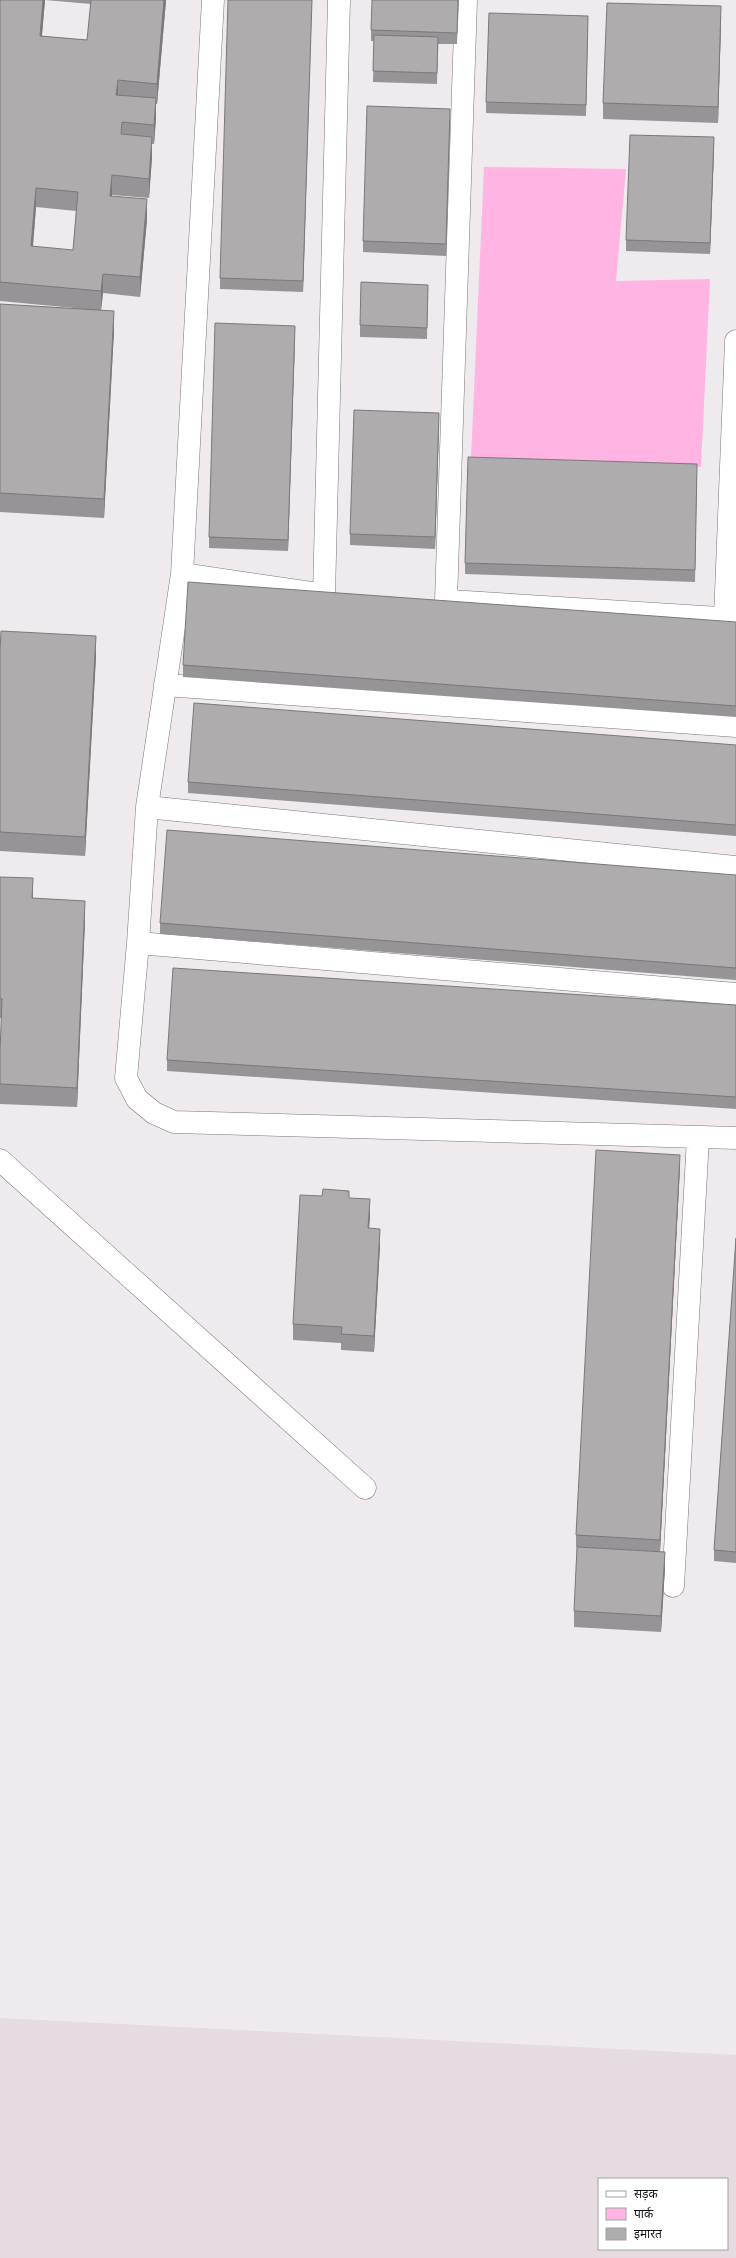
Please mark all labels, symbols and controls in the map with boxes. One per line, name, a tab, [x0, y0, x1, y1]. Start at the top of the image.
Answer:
legend	[598, 2178, 728, 2250]
text: सड़क	[634, 2186, 659, 2201]
text: पार्क	[634, 2206, 654, 2221]
text: इमारत	[634, 2226, 663, 2241]

